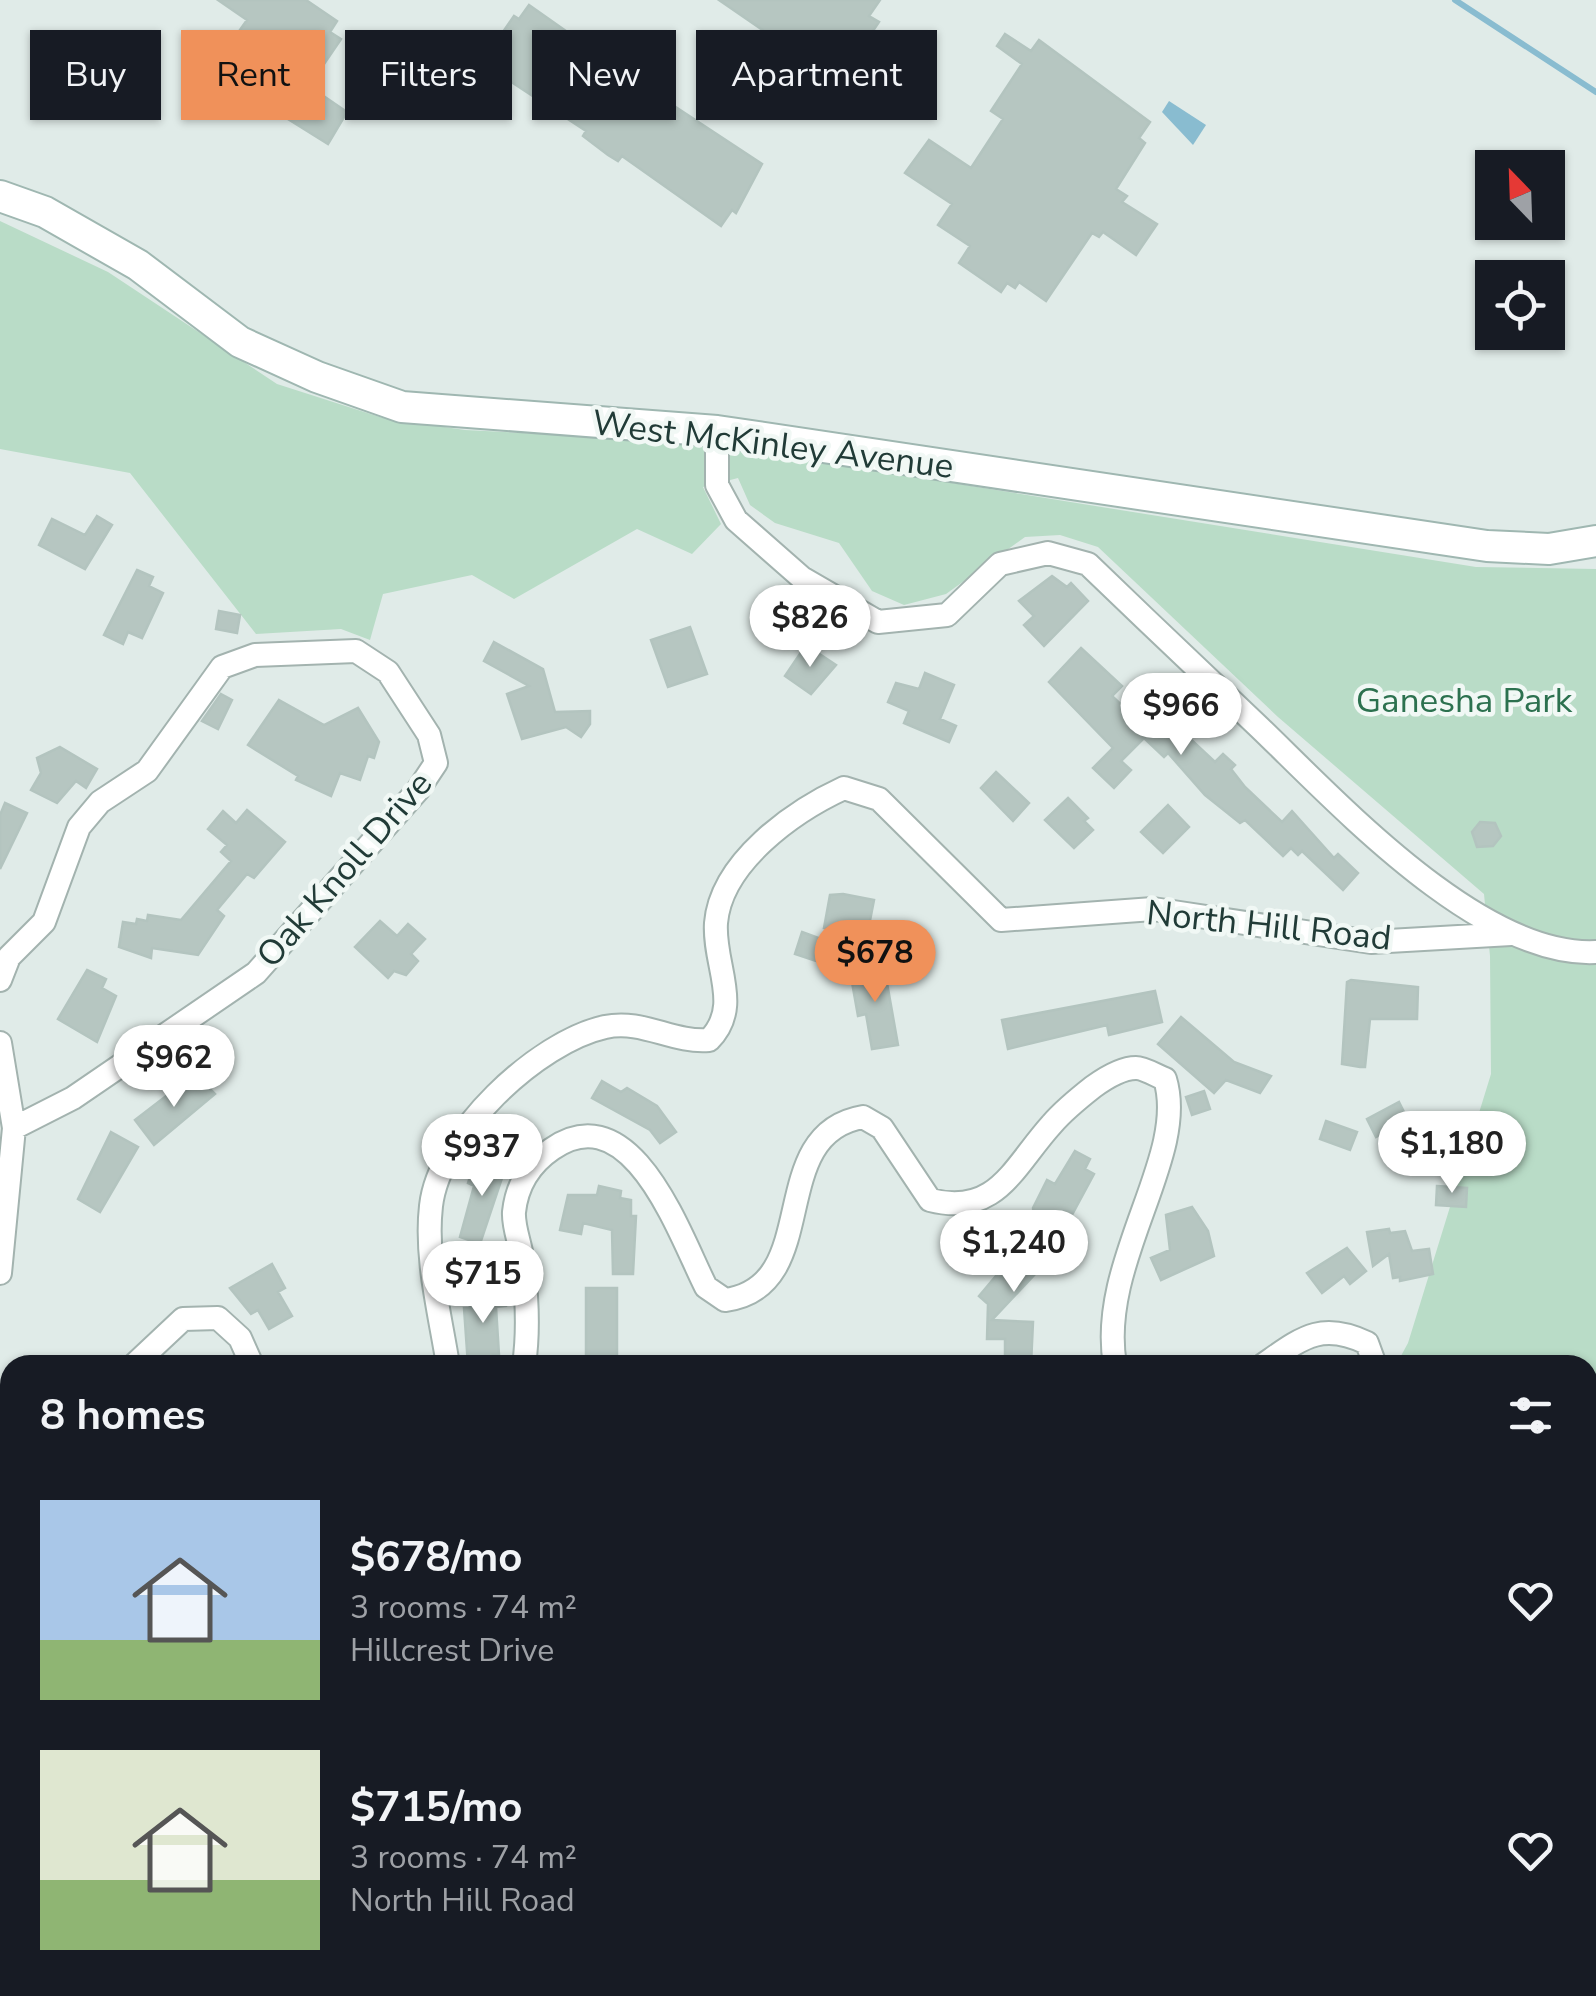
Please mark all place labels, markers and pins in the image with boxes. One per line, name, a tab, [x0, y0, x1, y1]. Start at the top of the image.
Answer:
pin: $826	[751, 585, 869, 670]
pin: $966	[1122, 673, 1240, 758]
pin: $678	[816, 920, 934, 1005]
pin: $962	[115, 1025, 233, 1110]
pin: $1,180	[1371, 1111, 1533, 1196]
pin: $937	[423, 1114, 541, 1199]
pin: $1,240	[933, 1210, 1095, 1295]
pin: $715	[424, 1241, 542, 1326]

